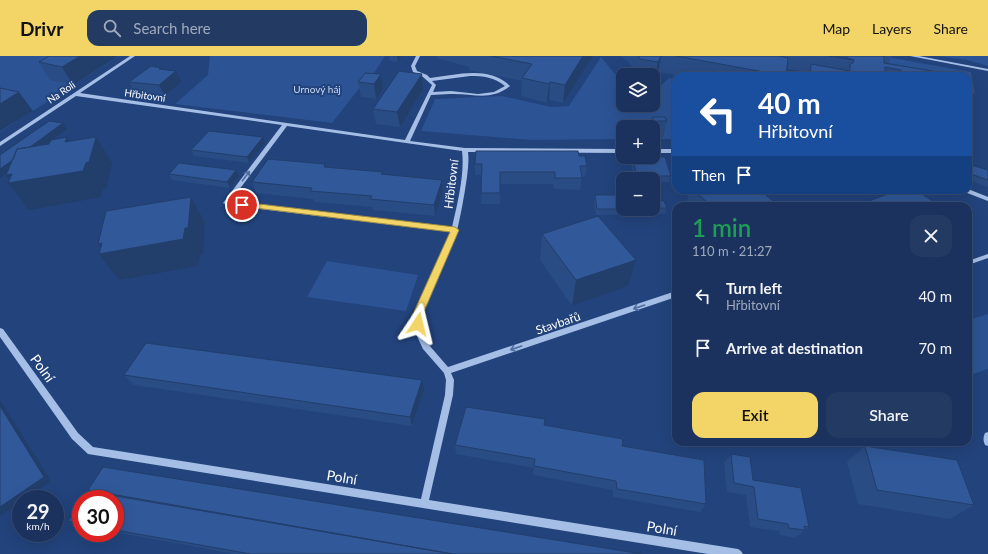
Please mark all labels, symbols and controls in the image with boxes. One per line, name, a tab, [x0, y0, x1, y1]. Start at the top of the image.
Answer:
search box	[87, 10, 367, 46]
text: Drivr	[20, 17, 63, 40]
icon: search	[101, 17, 123, 39]
text: Search here	[133, 19, 211, 37]
text: Map	[822, 20, 850, 37]
text: Layers	[872, 20, 912, 37]
text: Share	[934, 20, 968, 37]
map controls	[616, 68, 660, 216]
button: layers	[616, 68, 660, 112]
street label: Na Roli	[45, 78, 77, 106]
park label: Urnový háj	[293, 83, 341, 95]
street label: Hřbitovní	[124, 86, 167, 104]
text: 40 m	[758, 86, 821, 120]
icon: left	[692, 88, 744, 140]
button: +	[616, 120, 660, 164]
text: Hřbitovní	[758, 120, 833, 142]
street label: Hřbitovní	[441, 157, 462, 210]
icon: arrive	[733, 164, 755, 186]
text: Then	[692, 166, 725, 184]
one-way arrow	[242, 171, 251, 182]
button: −	[616, 172, 660, 216]
pin	[225, 188, 259, 222]
icon: arrive	[231, 194, 253, 216]
text: 1 min	[692, 213, 751, 242]
button: close	[910, 215, 952, 257]
text: 110 m · 21:27	[692, 243, 772, 259]
text: Turn left	[726, 279, 782, 297]
icon: left	[692, 285, 714, 307]
text: 40 m	[918, 287, 952, 305]
text: Hřbitovní	[726, 297, 780, 313]
position arrow	[397, 303, 439, 345]
one-way arrow	[633, 304, 646, 311]
street label: Stavbařů	[534, 308, 582, 338]
icon: arrive	[692, 337, 714, 359]
text: Arrive at destination	[726, 339, 863, 357]
text: 70 m	[918, 339, 952, 357]
one-way arrow	[510, 345, 522, 353]
street label: Polní	[27, 351, 59, 386]
button: Exit	[692, 392, 818, 438]
button: Share	[826, 392, 952, 438]
street label: Polní	[326, 466, 359, 488]
speed limit sign: 30	[72, 490, 124, 542]
text: 29	[26, 499, 50, 523]
street label: Polní	[646, 517, 679, 539]
text: km/h	[26, 520, 50, 532]

